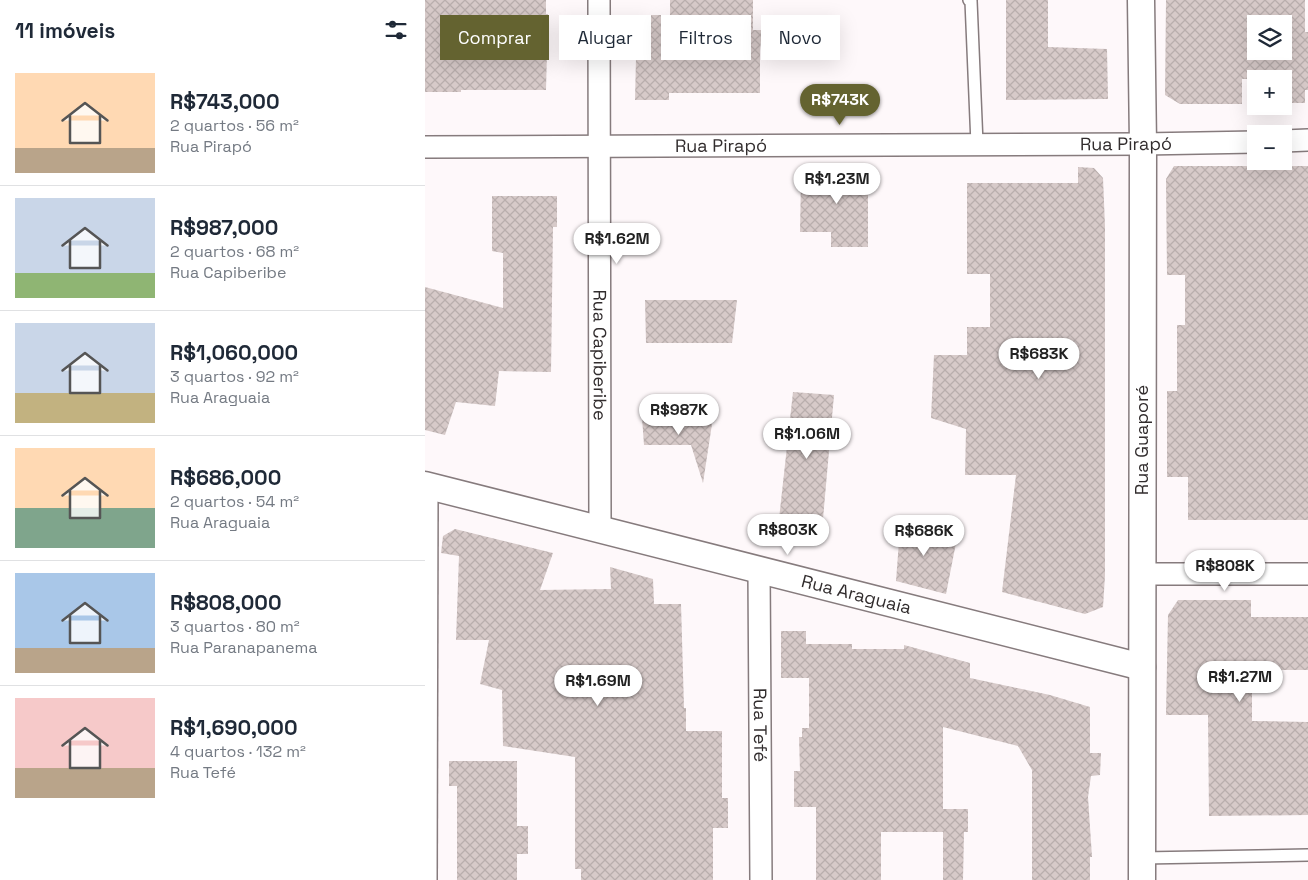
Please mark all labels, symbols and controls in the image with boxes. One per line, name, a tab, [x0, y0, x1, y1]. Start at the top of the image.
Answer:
chip: Comprar	[440, 15, 549, 60]
chip: Alugar	[559, 15, 651, 60]
chip: Filtros	[661, 15, 751, 60]
chip: Novo	[761, 15, 840, 60]
map controls	[1247, 15, 1292, 170]
button: layers	[1247, 15, 1292, 60]
icon: filters	[382, 16, 410, 44]
text: 11 imóveis	[15, 17, 115, 44]
button: +	[1247, 70, 1292, 115]
pin: R$743K	[799, 84, 881, 126]
text: R$743,000	[170, 88, 280, 115]
text: R$743K	[811, 89, 869, 110]
icon: home	[55, 93, 115, 153]
text: 2 quartos · 56 m²	[170, 115, 299, 136]
button: −	[1247, 125, 1292, 170]
street label: Rua Pirapó	[1080, 131, 1172, 155]
street label: Rua Pirapó	[675, 134, 767, 157]
text: Rua Pirapó	[170, 136, 252, 157]
pin: R$1.23M	[791, 162, 883, 205]
text: R$1.23M	[804, 168, 870, 189]
text: R$987,000	[170, 214, 278, 241]
icon: home	[55, 218, 115, 278]
pin: R$1.62M	[571, 222, 663, 265]
text: R$1.62M	[584, 228, 650, 249]
text: 2 quartos · 68 m²	[170, 241, 299, 262]
text: Rua Capiberibe	[170, 262, 286, 283]
street label: Rua Capiberibe	[589, 289, 612, 421]
pin: R$683K	[998, 338, 1080, 380]
text: R$1,060,000	[170, 339, 298, 366]
icon: home	[55, 343, 115, 403]
text: R$683K	[1009, 343, 1069, 364]
text: 3 quartos · 92 m²	[170, 366, 299, 387]
street label: Rua Guaporé	[1130, 385, 1153, 495]
text: Rua Araguaia	[170, 387, 270, 408]
pin: R$987K	[638, 394, 720, 436]
text: R$987K	[650, 399, 708, 420]
pin: R$1.06M	[761, 418, 853, 460]
text: R$1.06M	[774, 423, 840, 444]
text: R$686,000	[170, 464, 281, 491]
icon: home	[55, 468, 115, 528]
text: 2 quartos · 54 m²	[170, 491, 299, 512]
text: Rua Araguaia	[170, 512, 270, 533]
pin: R$803K	[747, 514, 829, 556]
pin: R$686K	[883, 514, 965, 557]
text: R$803K	[758, 519, 818, 540]
text: R$686K	[894, 520, 954, 541]
pin: R$808K	[1184, 550, 1266, 592]
text: R$808K	[1195, 555, 1255, 576]
street label: Rua Araguaia	[799, 569, 914, 619]
text: R$808,000	[170, 589, 282, 616]
icon: home	[55, 593, 115, 653]
text: 3 quartos · 80 m²	[170, 616, 300, 637]
text: Rua Paranapanema	[170, 637, 318, 658]
pin: R$1.27M	[1194, 660, 1286, 703]
pin: R$1.69M	[552, 664, 644, 707]
text: R$1.27M	[1208, 666, 1272, 687]
text: R$1.69M	[565, 670, 631, 691]
street label: Rua Tefé	[749, 688, 772, 762]
text: R$1,690,000	[170, 714, 298, 741]
icon: home	[55, 718, 115, 778]
text: 4 quartos · 132 m²	[170, 741, 306, 762]
text: Rua Tefé	[170, 762, 236, 783]

